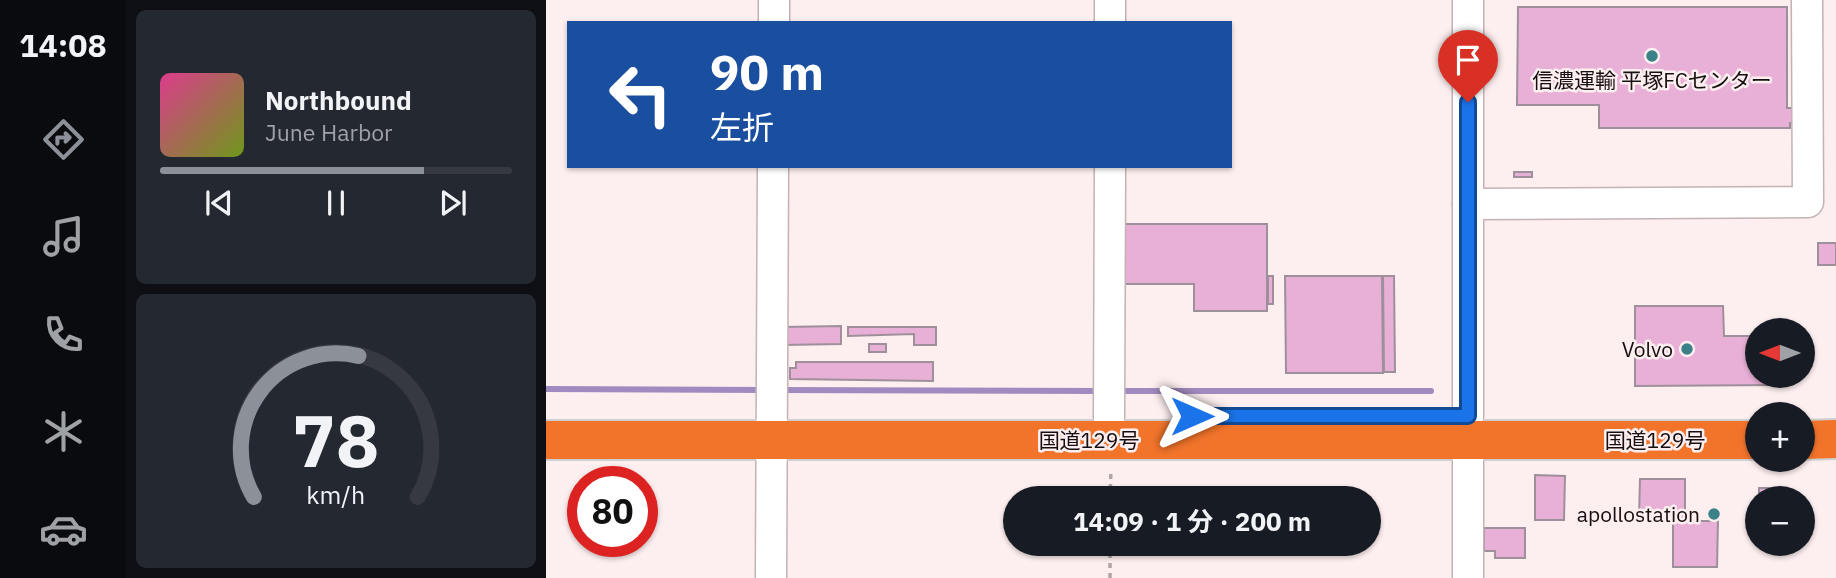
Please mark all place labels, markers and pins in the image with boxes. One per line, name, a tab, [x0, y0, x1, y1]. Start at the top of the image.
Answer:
pin	[1438, 30, 1498, 102]
marker: 信濃運輸 平塚FCセンター	[1644, 48, 1660, 64]
place label: 信濃運輸 平塚FCセンター	[1532, 66, 1772, 94]
place label: Volvo	[1622, 335, 1673, 363]
marker: Volvo	[1679, 341, 1695, 357]
place label: apollostation	[1577, 500, 1700, 528]
marker: apollostation	[1706, 506, 1722, 522]

